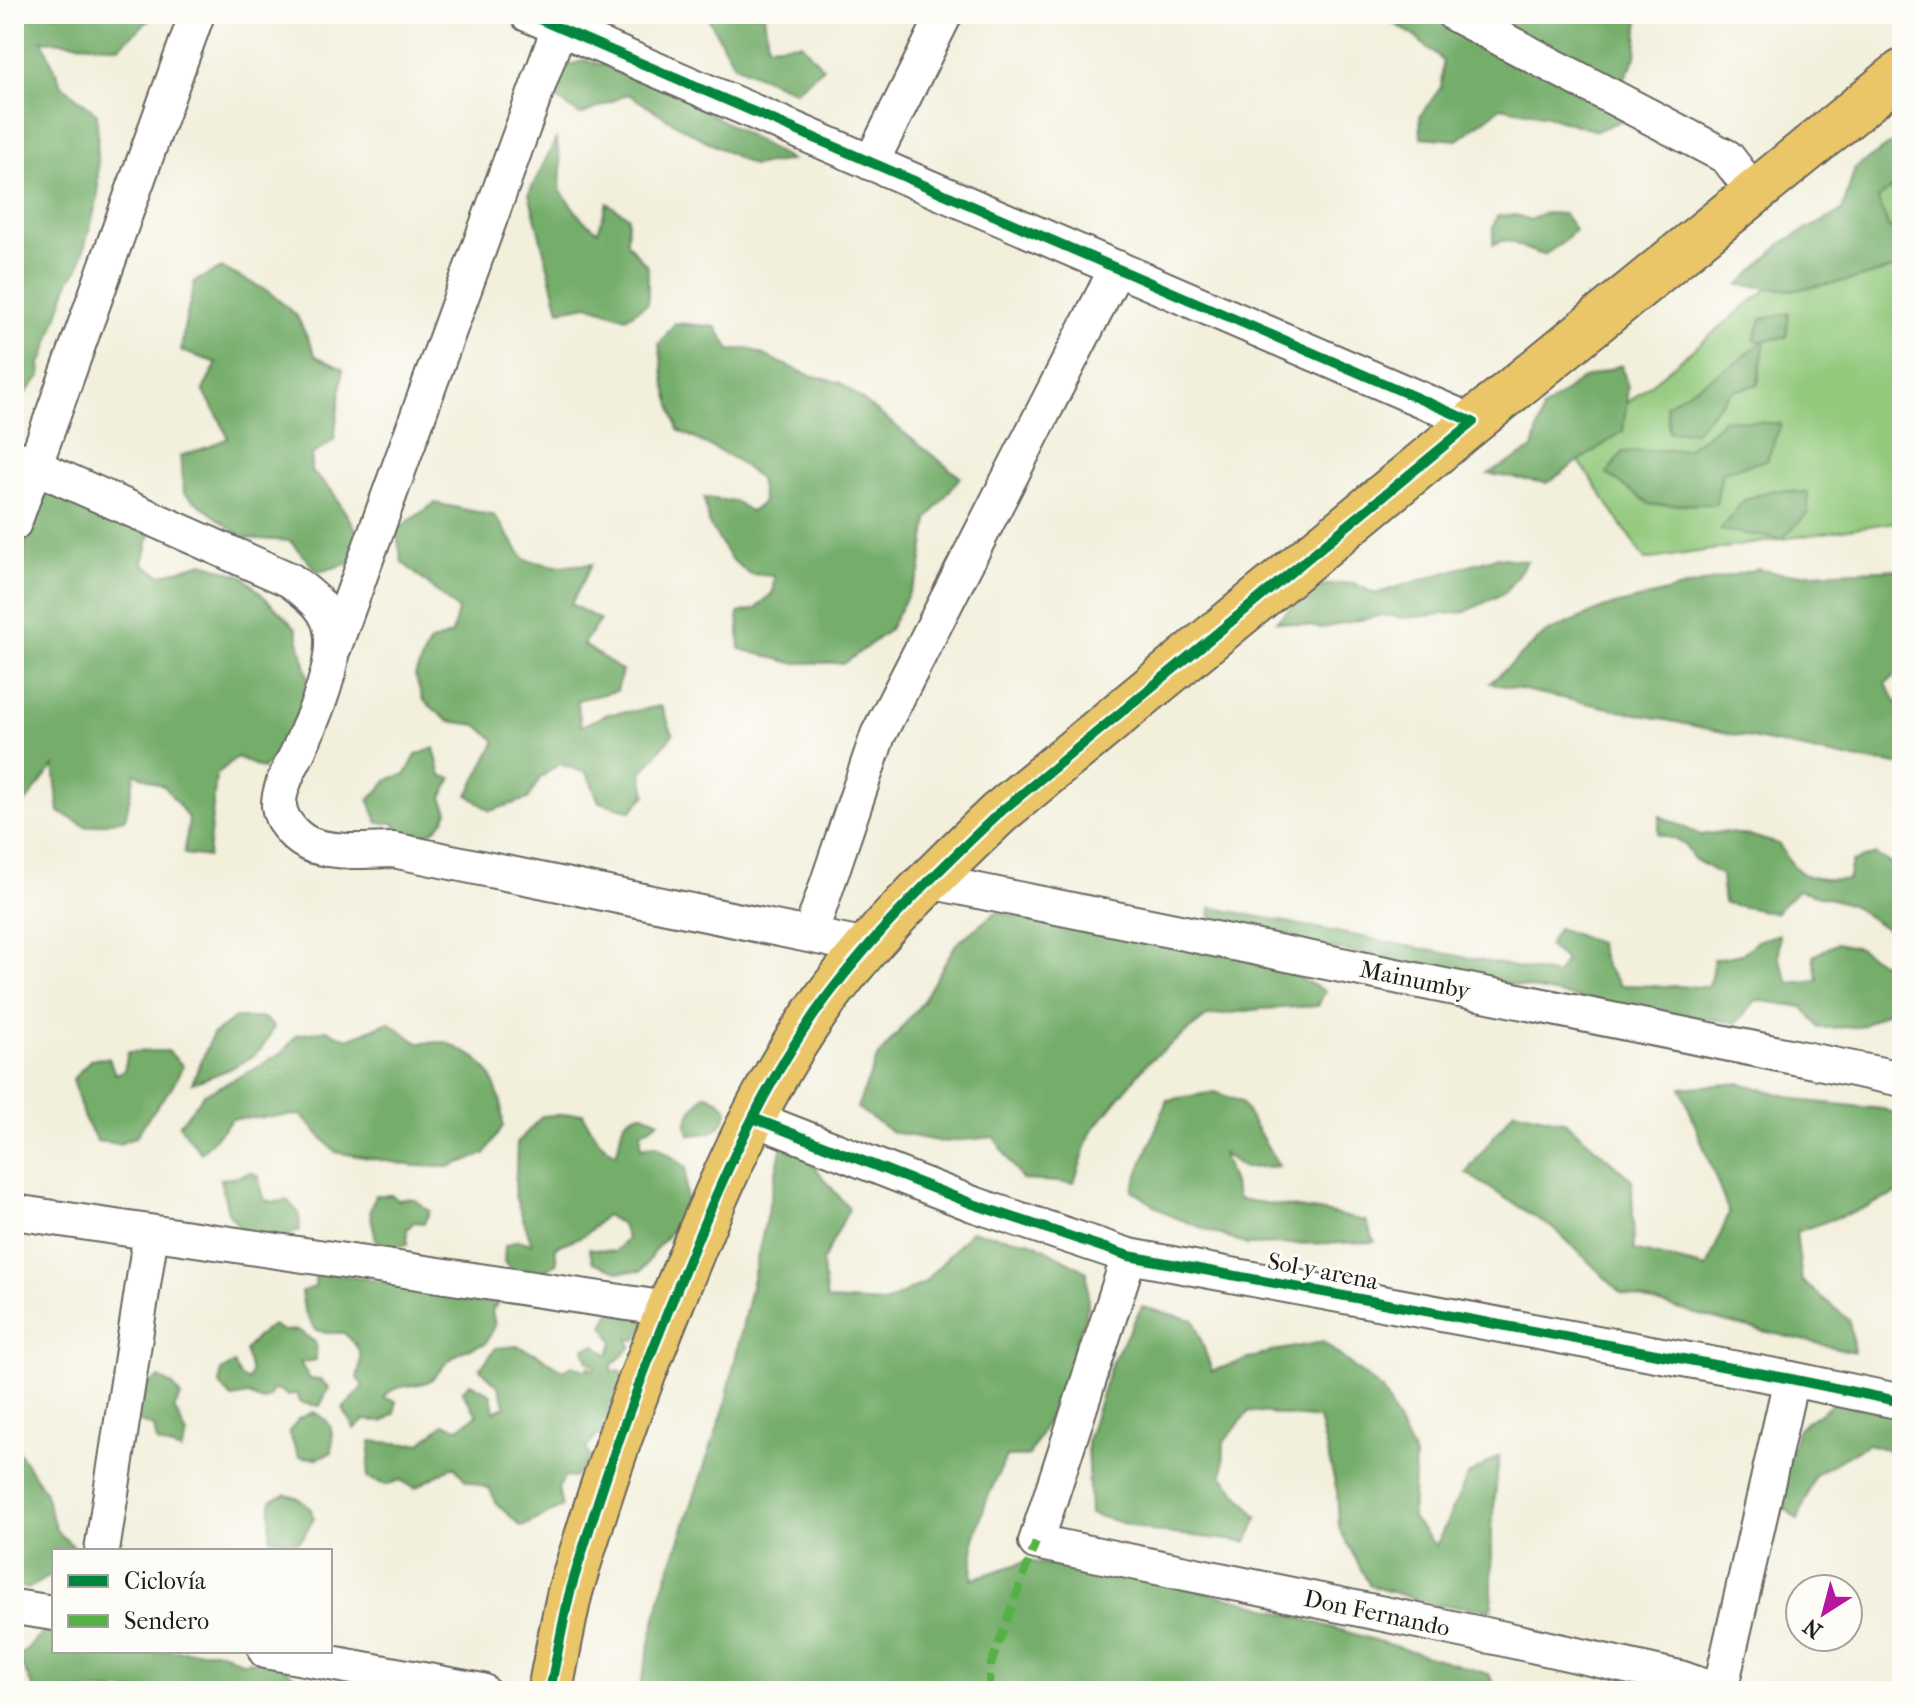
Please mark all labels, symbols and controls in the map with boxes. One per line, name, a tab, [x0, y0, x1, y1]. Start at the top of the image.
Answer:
street label: Mainumby	[1357, 955, 1474, 1006]
street label: Sol y arena	[1265, 1247, 1382, 1296]
legend	[52, 1549, 332, 1653]
text: Ciclovía	[124, 1567, 207, 1595]
north arrow	[1784, 1573, 1864, 1653]
street label: Don Fernando	[1302, 1584, 1452, 1642]
text: Sendero	[124, 1607, 209, 1635]
text: N	[1798, 1613, 1827, 1644]

